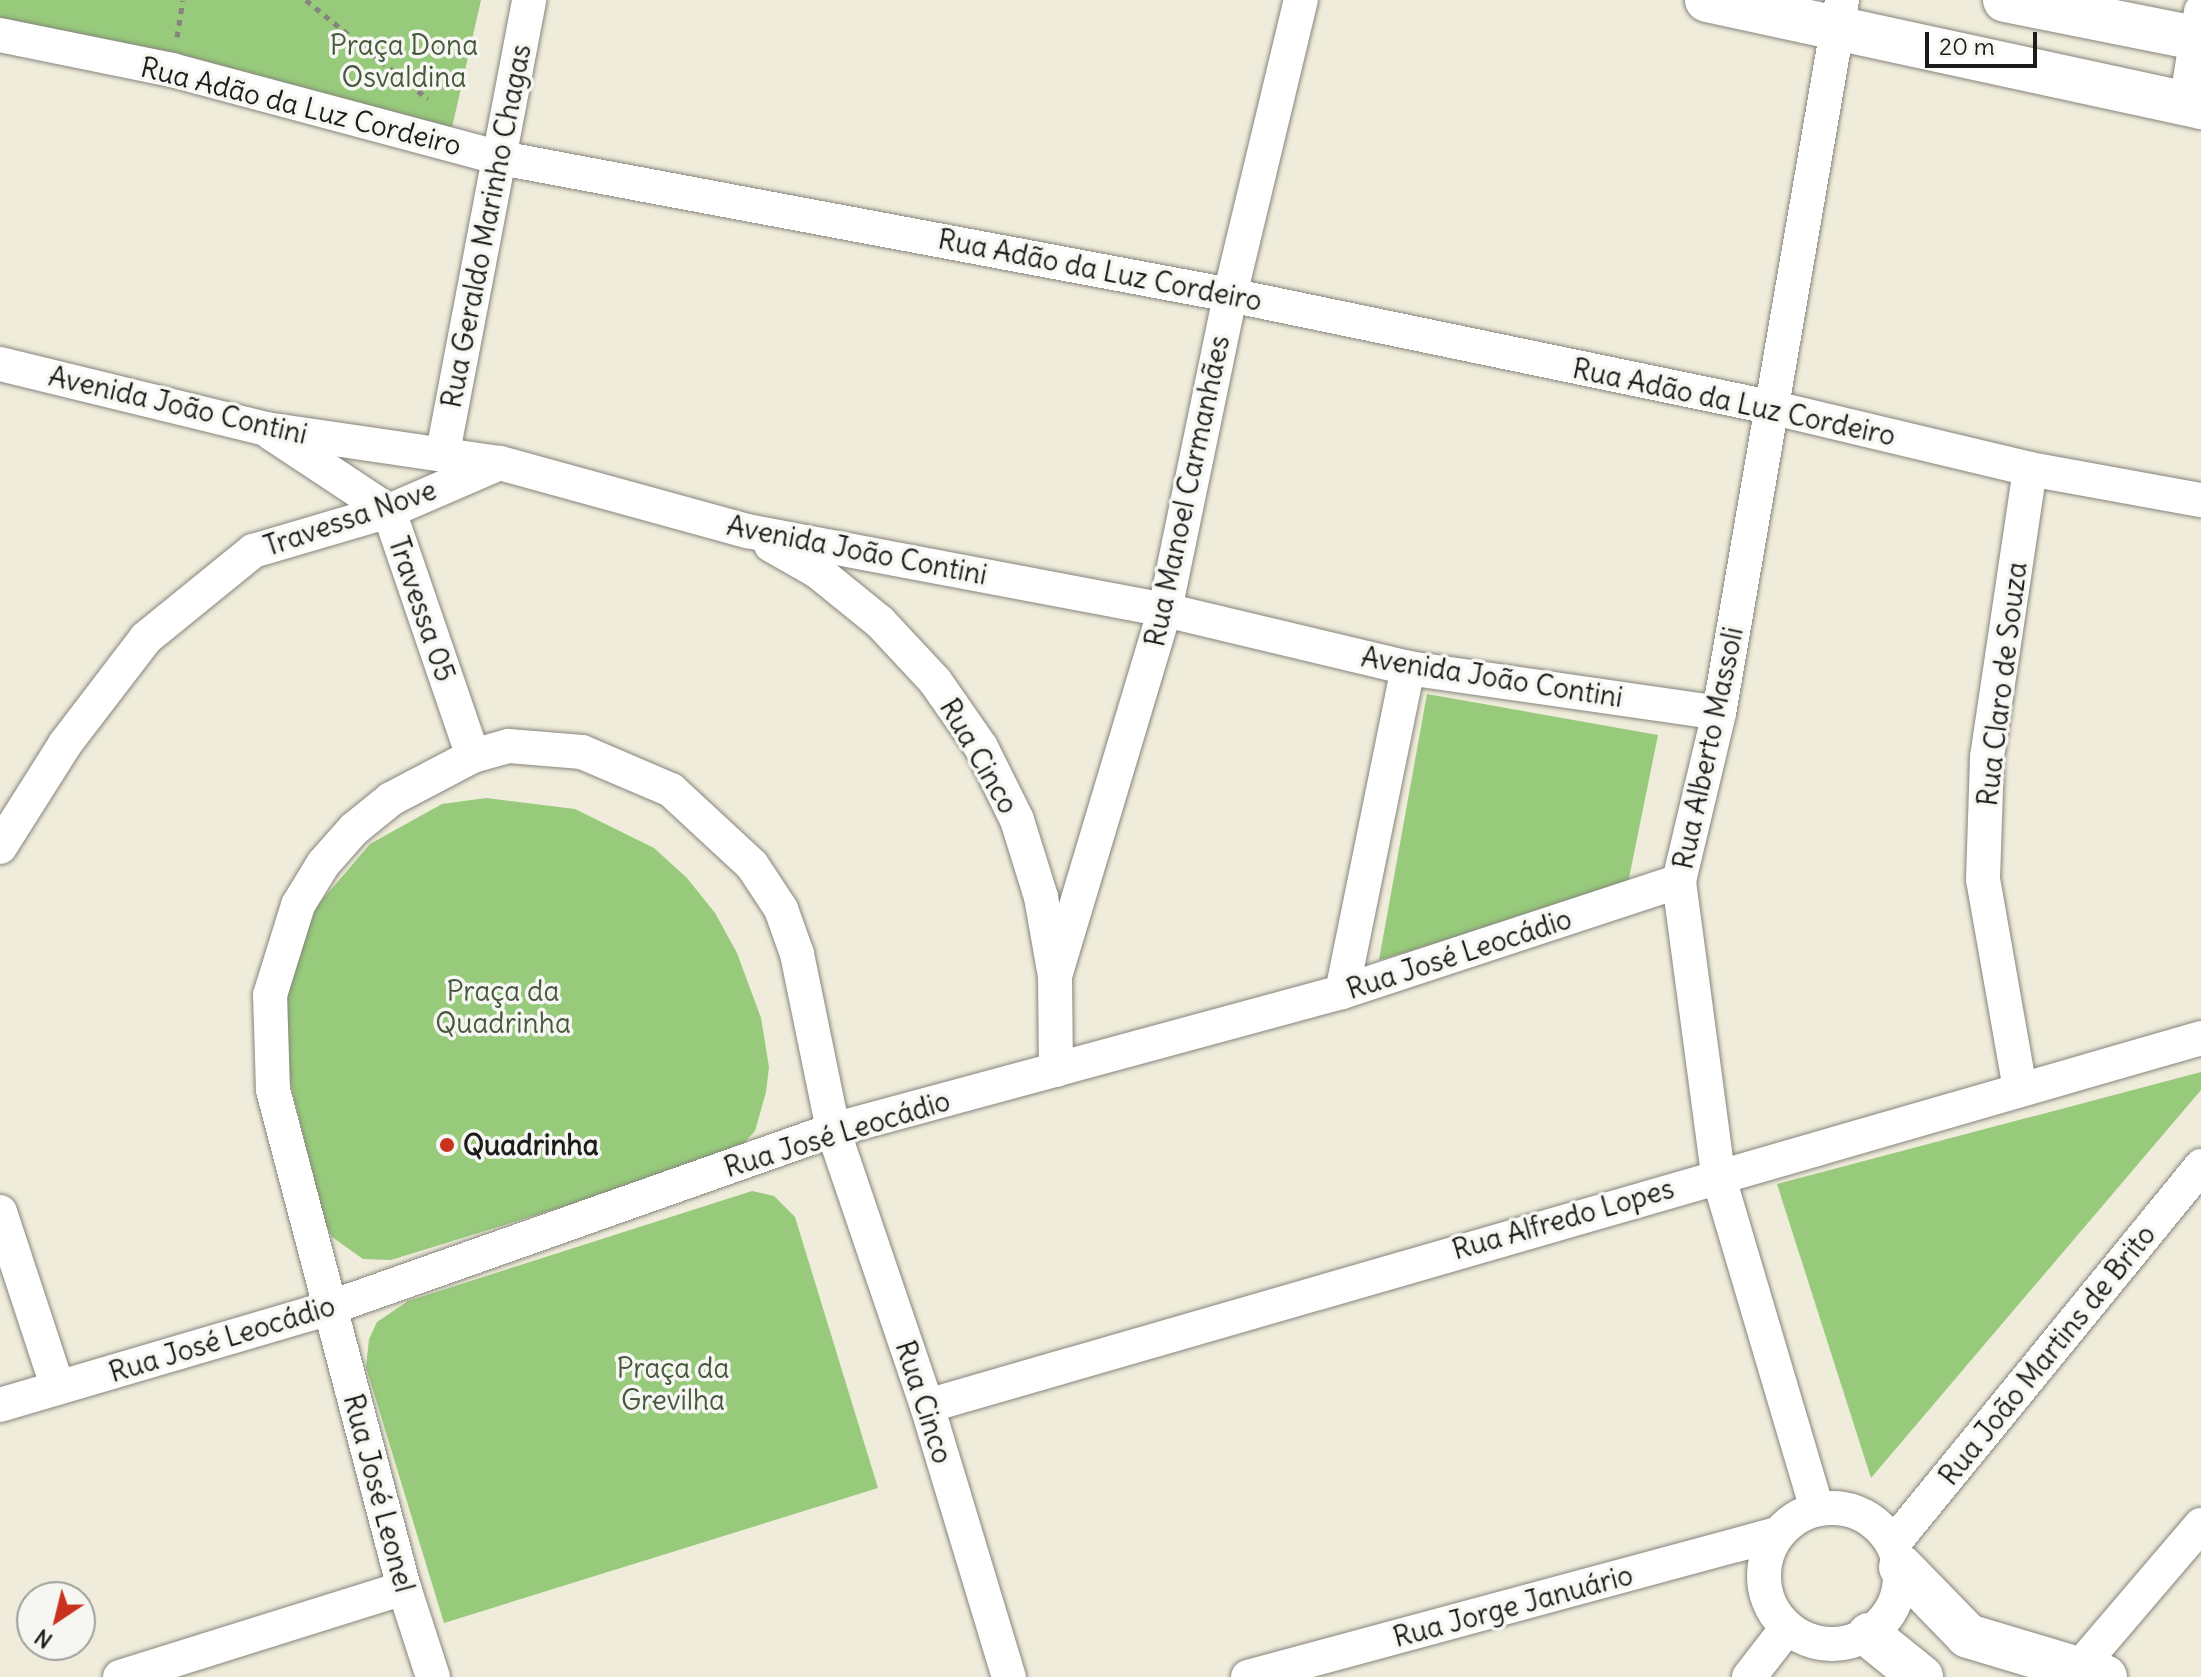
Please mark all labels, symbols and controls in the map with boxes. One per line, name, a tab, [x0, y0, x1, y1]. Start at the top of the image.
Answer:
scale bar	[1929, 16, 2041, 66]
park label: Praça Dona Osvaldina	[330, 28, 478, 94]
text: 20 m	[1939, 31, 1995, 61]
street label: Rua Geraldo Marinho Chagas	[434, 41, 538, 411]
street label: Rua Adão da Luz Cordeiro	[137, 50, 465, 162]
street label: Rua Adão da Luz Cordeiro	[935, 222, 1265, 318]
street label: Rua Manoel Carmanhães	[1138, 332, 1236, 650]
street label: Rua Adão da Luz Cordeiro	[1569, 351, 1899, 453]
street label: Avenida João Contini	[45, 359, 311, 451]
street label: Travessa Nove	[259, 473, 441, 563]
street label: Avenida João Contini	[724, 508, 990, 592]
street label: Travessa 05	[382, 532, 462, 686]
street label: Rua Claro de Souza	[1970, 560, 2034, 808]
street label: Rua Alberto Massoli	[1666, 624, 1750, 872]
street label: Avenida João Contini	[1359, 640, 1625, 714]
street label: Rua Cinco	[933, 693, 1025, 819]
street label: Rua José Leocádio	[1342, 902, 1576, 1006]
park label: Praça da Quadrinha	[435, 974, 571, 1040]
street label: Rua José Leocádio	[720, 1084, 954, 1184]
place label: Quadrinha	[463, 1128, 599, 1162]
marker: Quadrinha	[438, 1136, 456, 1154]
street label: Rua Alfredo Lopes	[1448, 1171, 1678, 1267]
street label: Rua João Martins de Brito	[1932, 1218, 2162, 1492]
street label: Rua José Leocádio	[105, 1289, 339, 1389]
street label: Rua Cinco	[888, 1336, 960, 1468]
park label: Praça da Grevilha	[617, 1351, 729, 1417]
street label: Rua José Leonel	[336, 1390, 422, 1596]
street label: Rua Jorge Januário	[1389, 1558, 1637, 1654]
north arrow	[16, 1581, 96, 1661]
text: N	[29, 1623, 58, 1655]

